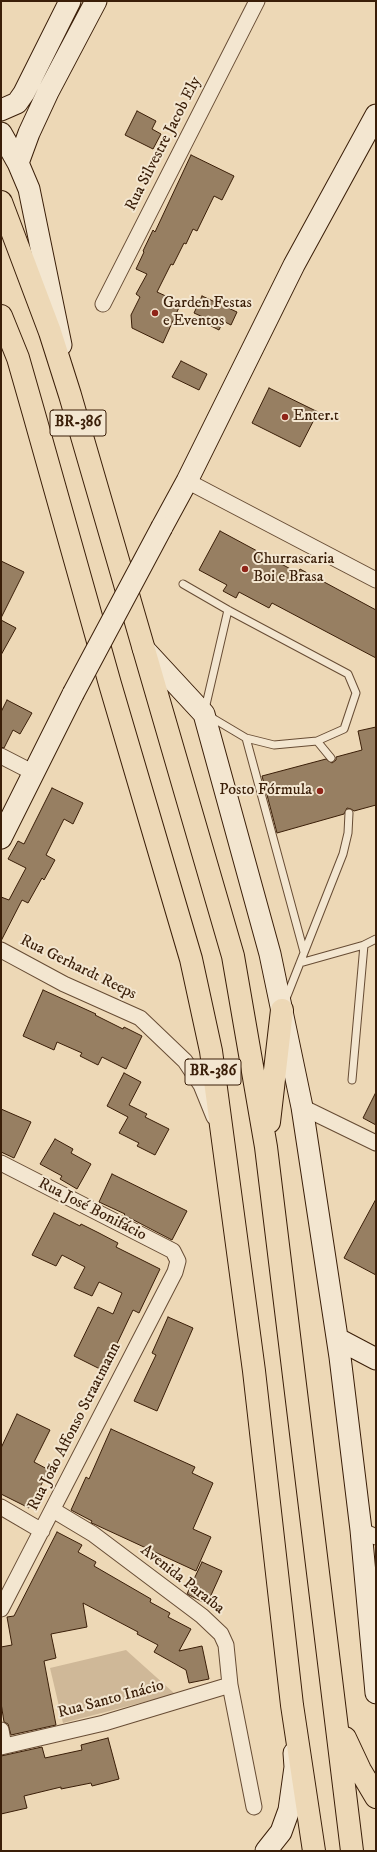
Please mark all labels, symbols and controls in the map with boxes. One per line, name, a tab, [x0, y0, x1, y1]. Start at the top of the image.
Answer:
street label: Rua Silvestre Jacob Ely	[122, 74, 206, 214]
place label: Garden Festas e Eventos	[163, 294, 252, 332]
marker: Garden Festas e Eventos	[150, 308, 160, 318]
place label: Enter.t	[293, 407, 339, 427]
road number: BR-386	[50, 410, 106, 436]
marker: Enter.t	[280, 412, 290, 422]
place label: Churrascaria Boi e Brasa	[253, 550, 334, 588]
marker: Churrascaria Boi e Brasa	[240, 564, 250, 574]
place label: Posto Fórmula	[219, 781, 312, 801]
marker: Posto Fórmula	[315, 786, 325, 796]
street label: Rua Gerhardt Reeps	[17, 932, 139, 1004]
road number: BR-386	[185, 1059, 241, 1085]
street label: Rua José Bonifácio	[35, 1174, 149, 1246]
street label: Rua João Affonso Straatmann	[24, 1340, 126, 1514]
street label: Avenida Paraíba	[136, 1541, 228, 1619]
street label: Rua Santo Inácio	[56, 1677, 166, 1723]

